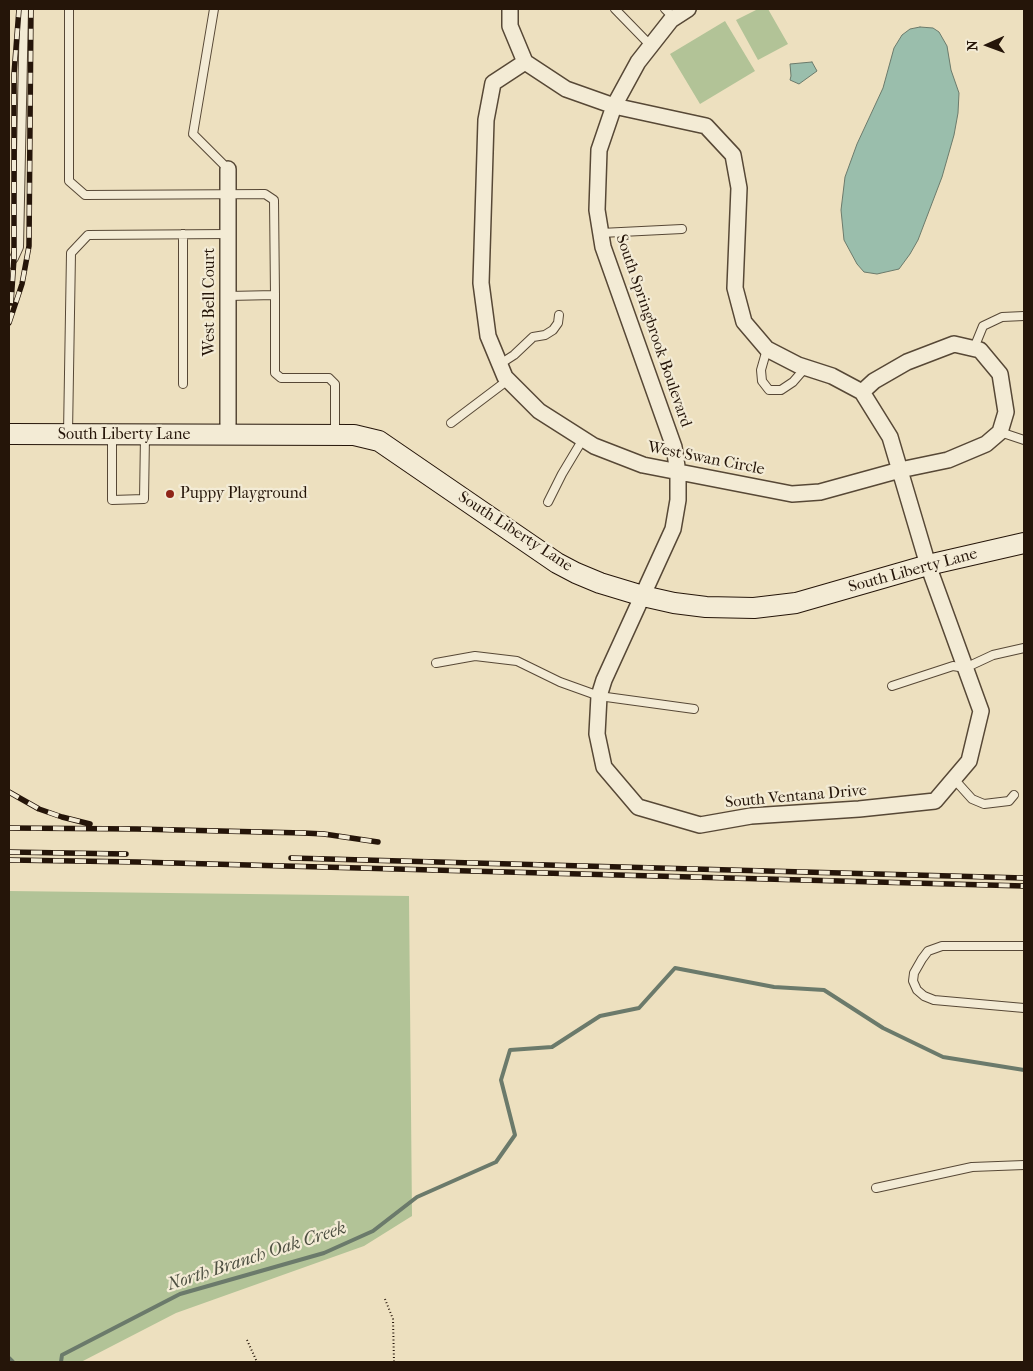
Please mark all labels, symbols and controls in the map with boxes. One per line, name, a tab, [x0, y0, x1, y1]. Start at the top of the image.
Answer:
north arrow	[963, 20, 1013, 70]
text: N	[964, 40, 981, 51]
street label: South Springbrook Boulevard	[611, 232, 695, 430]
street label: West Bell Court	[200, 248, 220, 356]
street label: South Liberty Lane	[58, 425, 190, 445]
street label: West Swan Circle	[646, 438, 766, 480]
place label: Puppy Playground	[180, 484, 307, 504]
marker: Puppy Playground	[164, 488, 176, 500]
street label: South Liberty Lane	[454, 488, 576, 576]
street label: South Liberty Lane	[846, 545, 980, 597]
street label: South Ventana Drive	[724, 781, 868, 813]
water label: North Branch Oak Creek	[165, 1218, 349, 1296]

